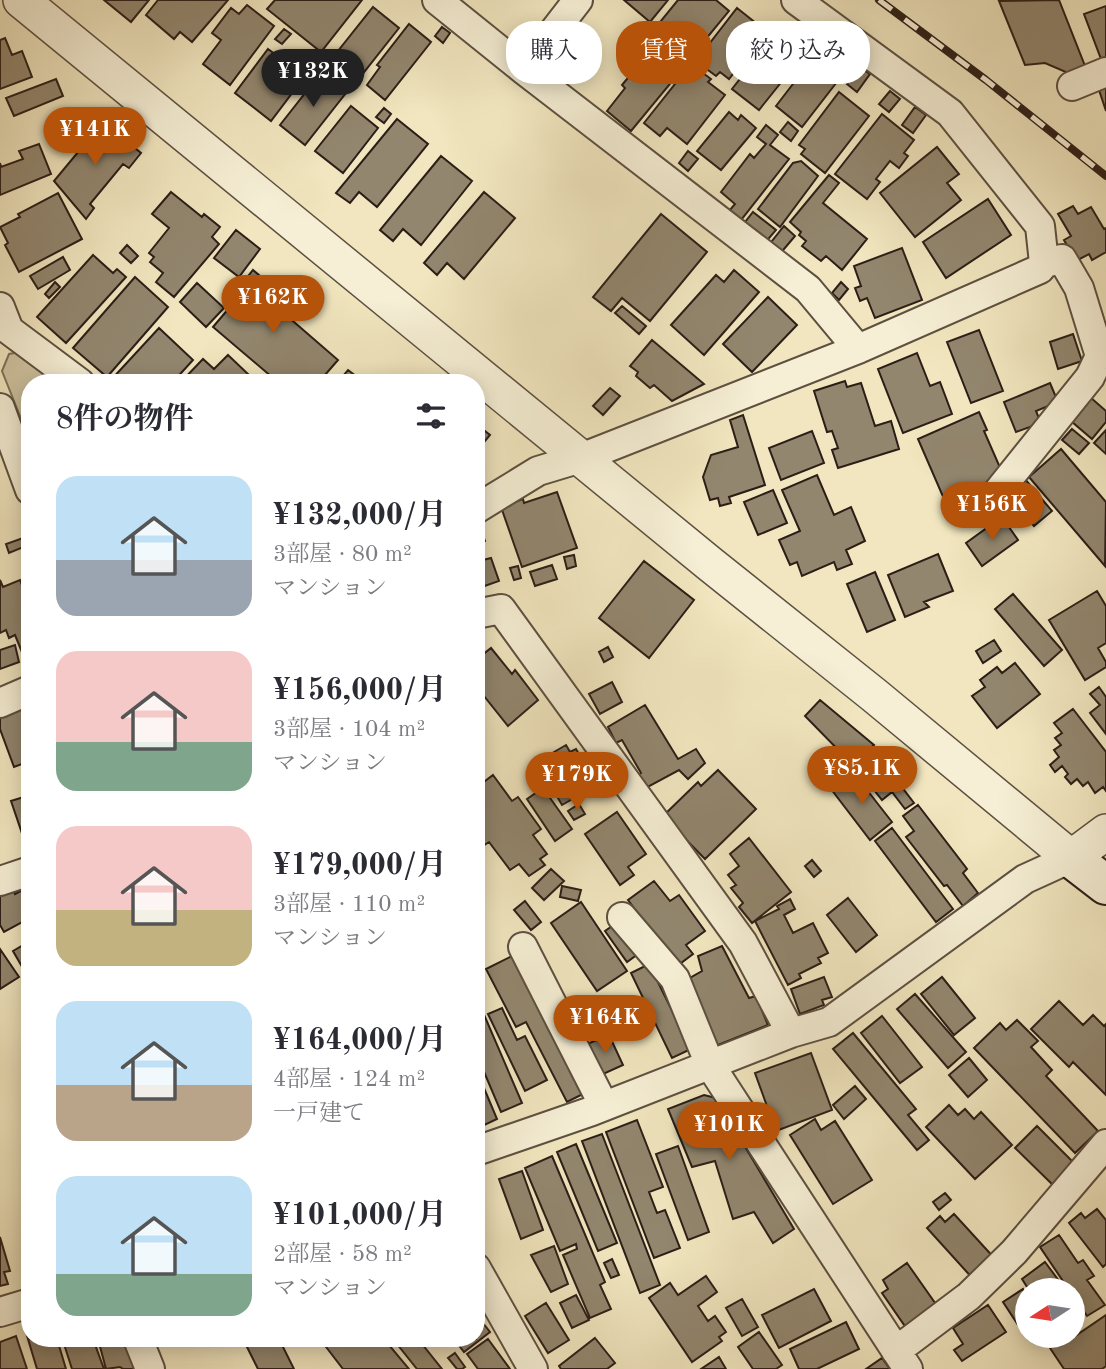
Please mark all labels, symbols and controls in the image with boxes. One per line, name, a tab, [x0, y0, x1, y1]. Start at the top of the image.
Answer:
chip: 購入	[506, 21, 602, 84]
chip: 賃貸	[616, 21, 712, 84]
chip: 絞り込み	[726, 21, 870, 84]
pin: ¥132K	[264, 50, 362, 109]
text: ¥132K	[277, 60, 349, 83]
pin: ¥141K	[46, 108, 144, 167]
text: ¥141K	[59, 118, 131, 141]
pin: ¥162K	[224, 276, 322, 335]
text: ¥162K	[237, 286, 309, 309]
icon: filters	[412, 397, 450, 435]
text: 8件の物件	[56, 405, 193, 435]
pin: ¥156K	[943, 482, 1041, 542]
text: ¥156K	[956, 493, 1028, 516]
text: ¥132,000/月	[273, 501, 447, 531]
icon: home	[112, 504, 196, 588]
text: 3部屋 · 80 m²	[273, 543, 412, 566]
text: マンション	[273, 577, 387, 600]
text: ¥156,000/月	[273, 676, 447, 706]
icon: home	[112, 679, 196, 763]
text: 3部屋 · 104 m²	[273, 718, 425, 741]
pin: ¥85.1K	[805, 746, 919, 806]
text: マンション	[273, 752, 387, 775]
pin: ¥179K	[528, 752, 626, 812]
text: ¥85.1K	[823, 757, 901, 780]
text: ¥179K	[541, 763, 613, 786]
text: ¥179,000/月	[273, 851, 447, 881]
icon: home	[112, 854, 196, 938]
text: 3部屋 · 110 m²	[273, 893, 425, 916]
text: マンション	[273, 927, 387, 950]
pin: ¥164K	[556, 996, 654, 1055]
text: ¥164K	[569, 1006, 641, 1029]
text: ¥164,000/月	[273, 1026, 447, 1056]
icon: home	[112, 1029, 196, 1113]
text: 4部屋 · 124 m²	[273, 1068, 425, 1091]
text: 一戸建て	[273, 1102, 365, 1125]
pin: ¥101K	[680, 1102, 778, 1162]
text: ¥101K	[693, 1113, 765, 1136]
text: ¥101,000/月	[273, 1201, 447, 1231]
icon: home	[112, 1204, 196, 1288]
text: 2部屋 · 58 m²	[273, 1243, 412, 1266]
text: マンション	[273, 1277, 387, 1300]
north arrow	[1015, 1278, 1085, 1348]
map controls	[1015, 1278, 1085, 1348]

